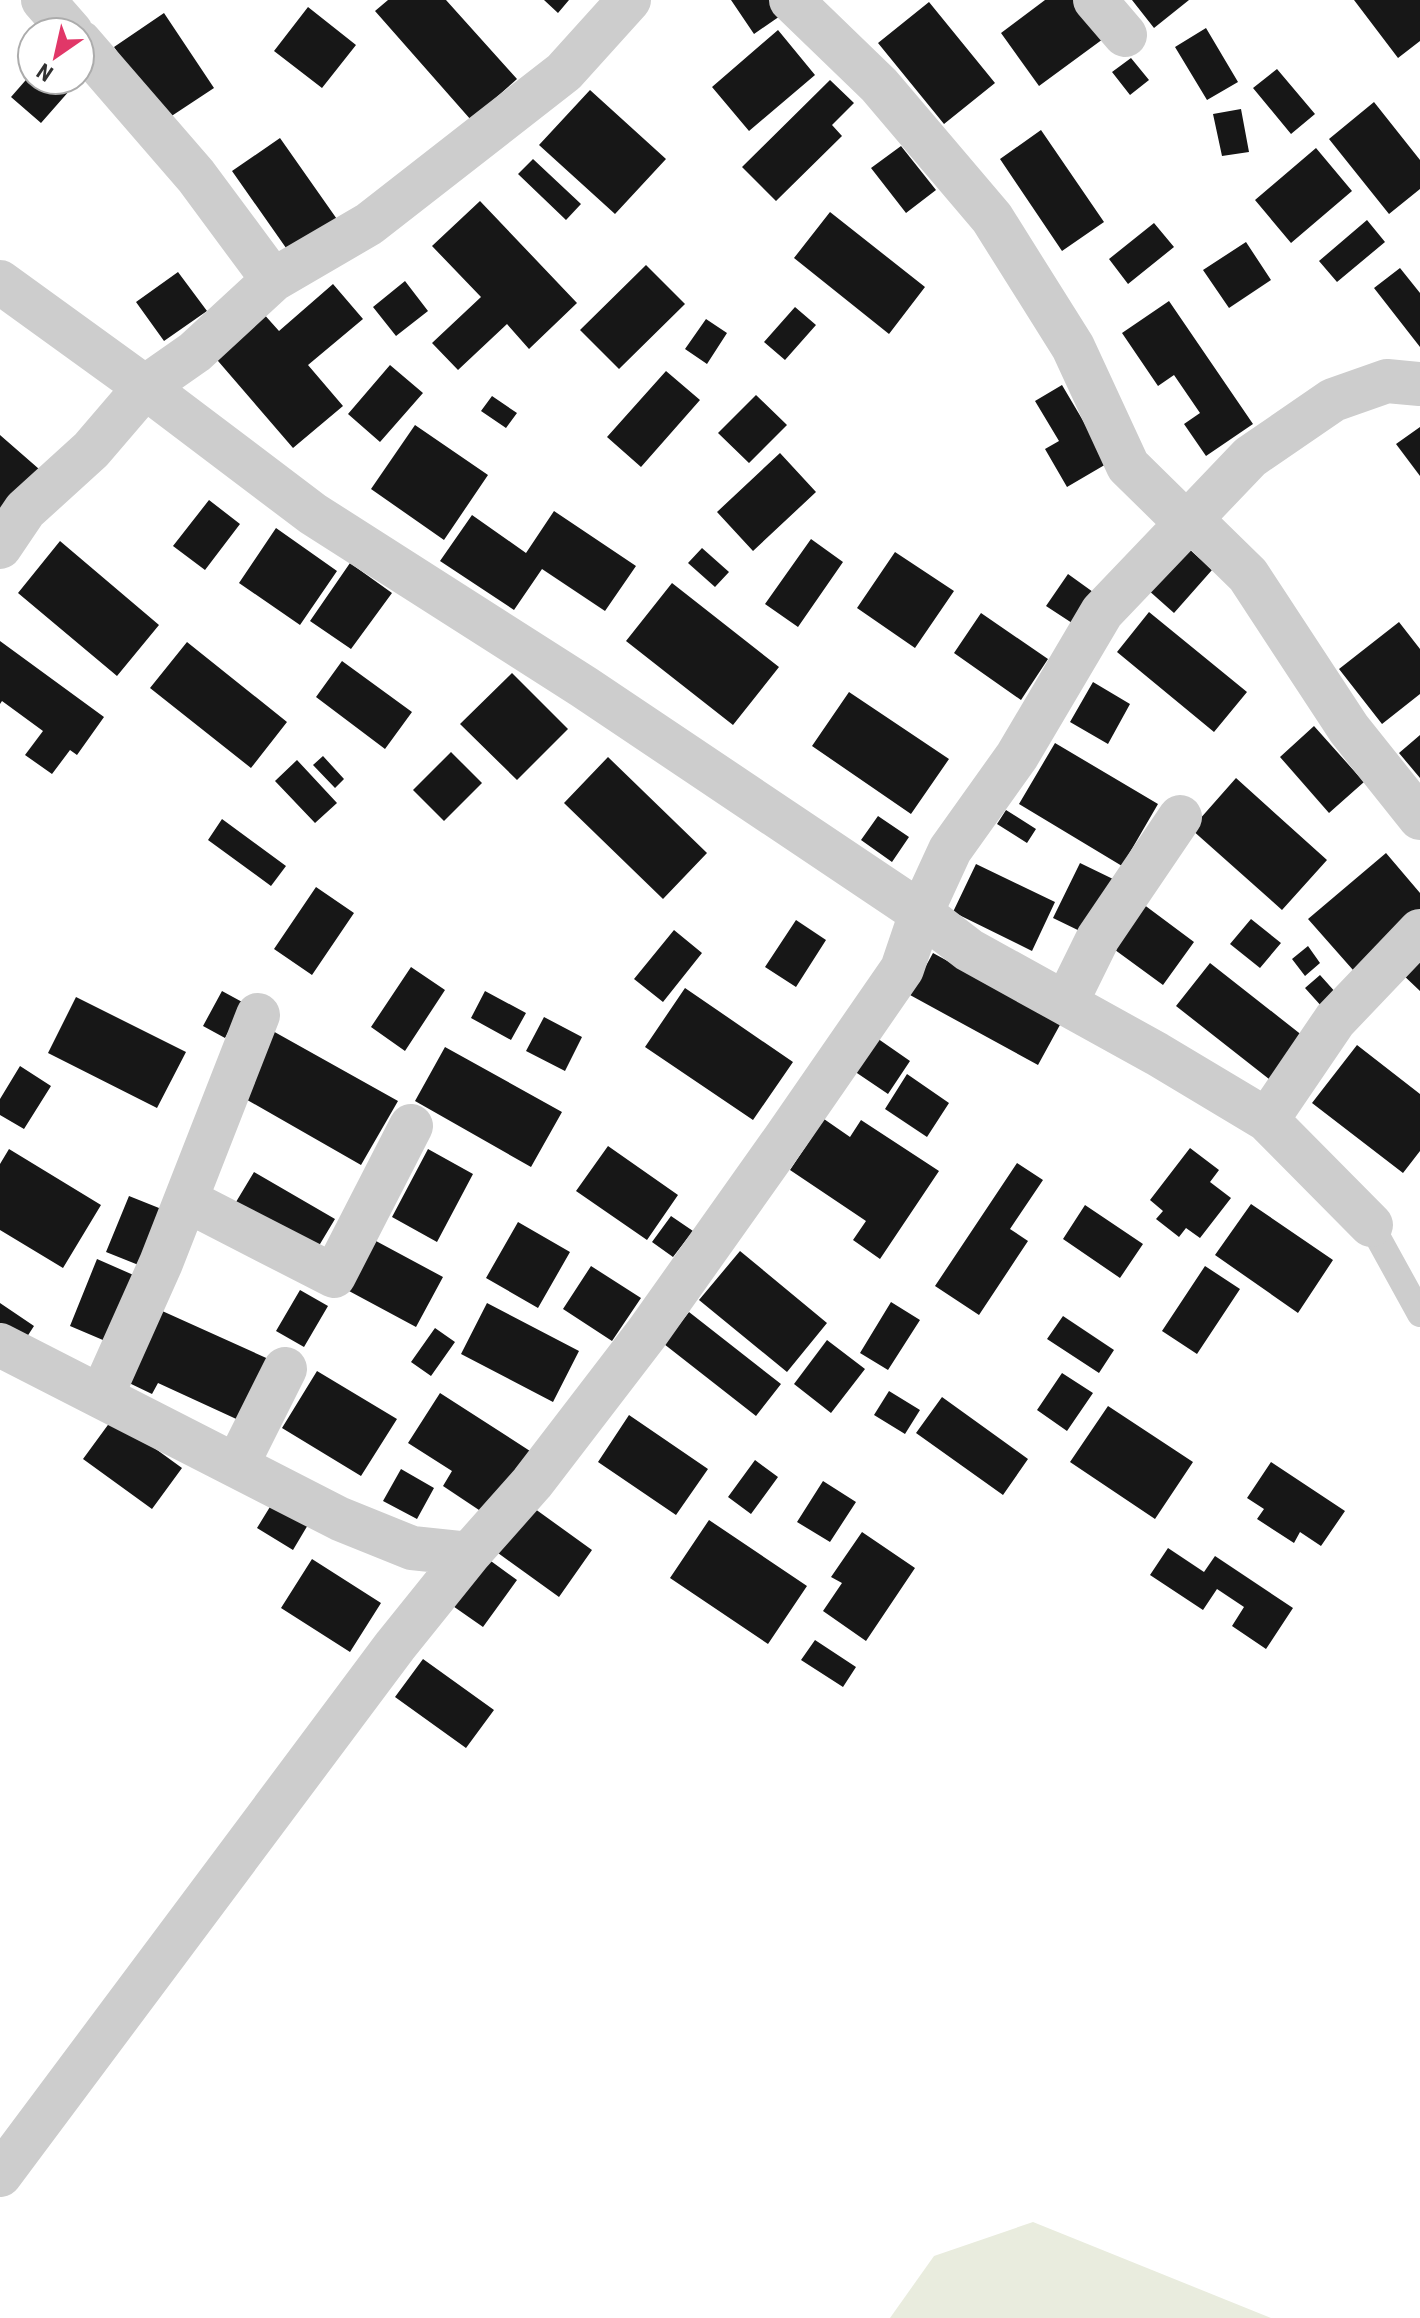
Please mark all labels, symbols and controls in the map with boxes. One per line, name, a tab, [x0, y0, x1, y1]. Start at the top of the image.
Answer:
north arrow	[16, 16, 96, 96]
text: N	[33, 58, 58, 86]

